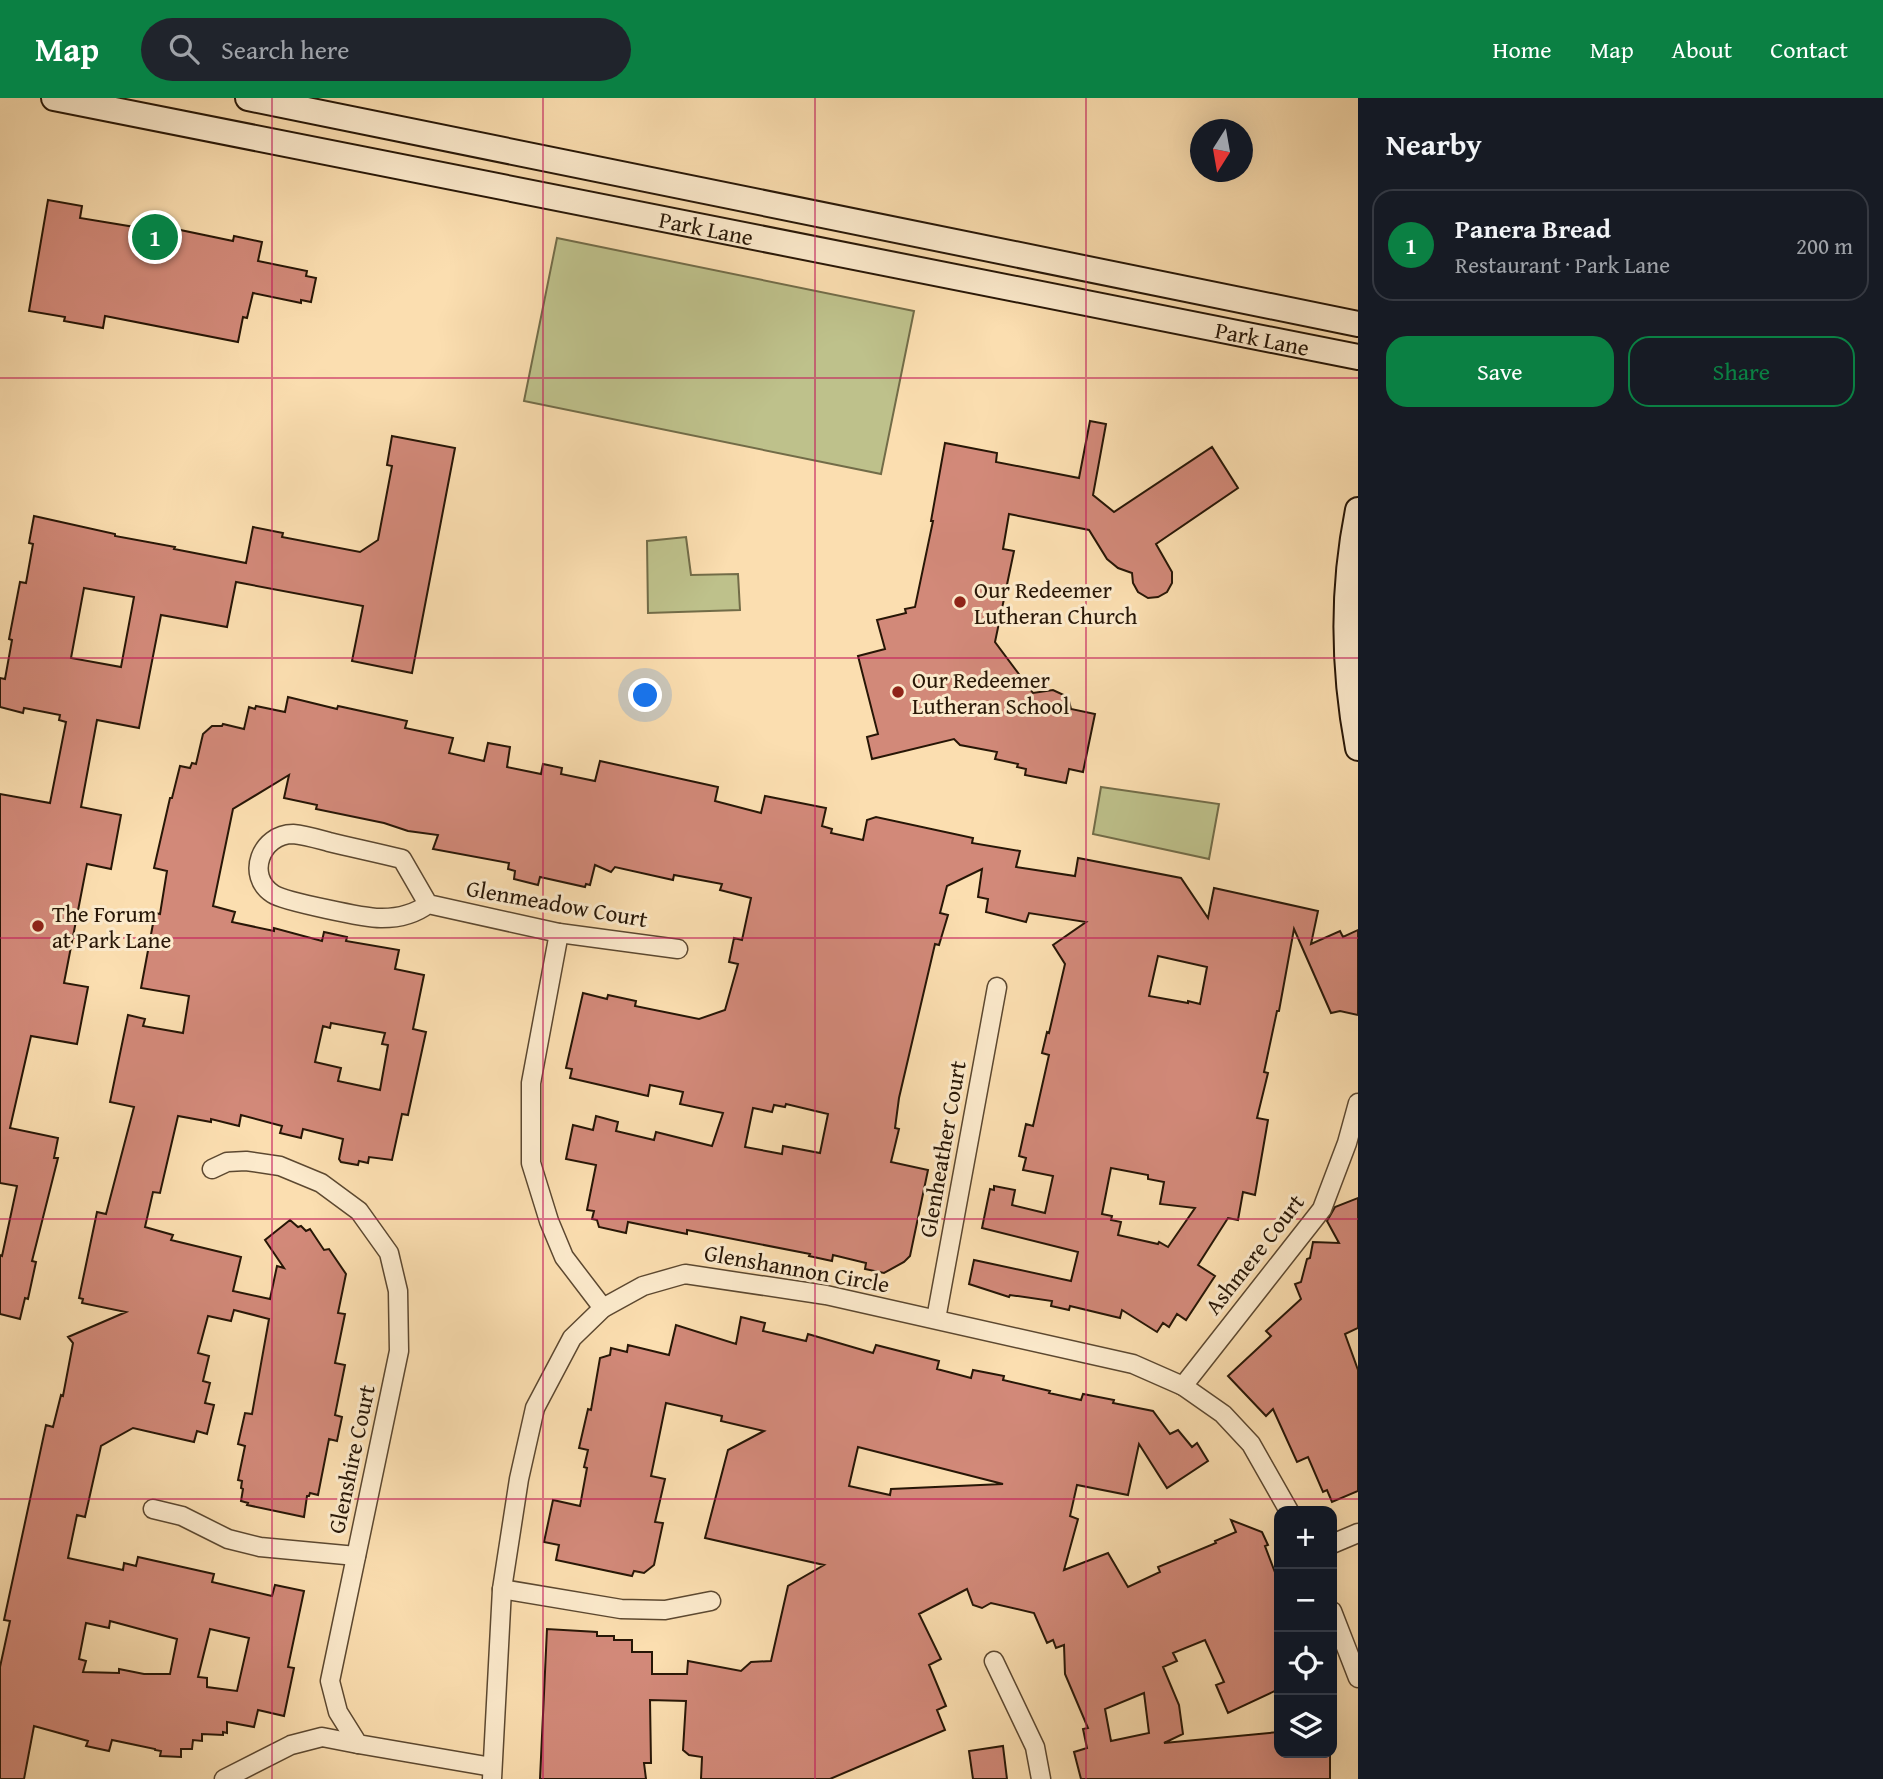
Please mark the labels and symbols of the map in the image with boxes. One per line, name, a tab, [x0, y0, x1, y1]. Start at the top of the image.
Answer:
north arrow	[1190, 119, 1253, 182]
street label: Park Lane	[656, 202, 756, 253]
pin: 1	[132, 211, 178, 263]
street label: Park Lane	[1212, 313, 1312, 363]
place label: Our Redeemer Lutheran Church	[974, 573, 1137, 632]
marker: Our Redeemer Lutheran Church	[952, 594, 968, 610]
place label: Our Redeemer Lutheran School	[912, 663, 1070, 722]
your location	[628, 678, 662, 712]
marker: Our Redeemer Lutheran School	[890, 684, 906, 700]
street label: Glenmeadow Court	[464, 871, 650, 935]
place label: The Forum at Park Lane	[52, 897, 171, 956]
marker: The Forum at Park Lane	[30, 918, 46, 934]
street label: Glenheather Court	[910, 1058, 974, 1240]
street label: Ashmere Court	[1196, 1187, 1312, 1321]
street label: Glenshannon Circle	[702, 1235, 892, 1301]
street label: Glenshire Court	[319, 1381, 383, 1537]

